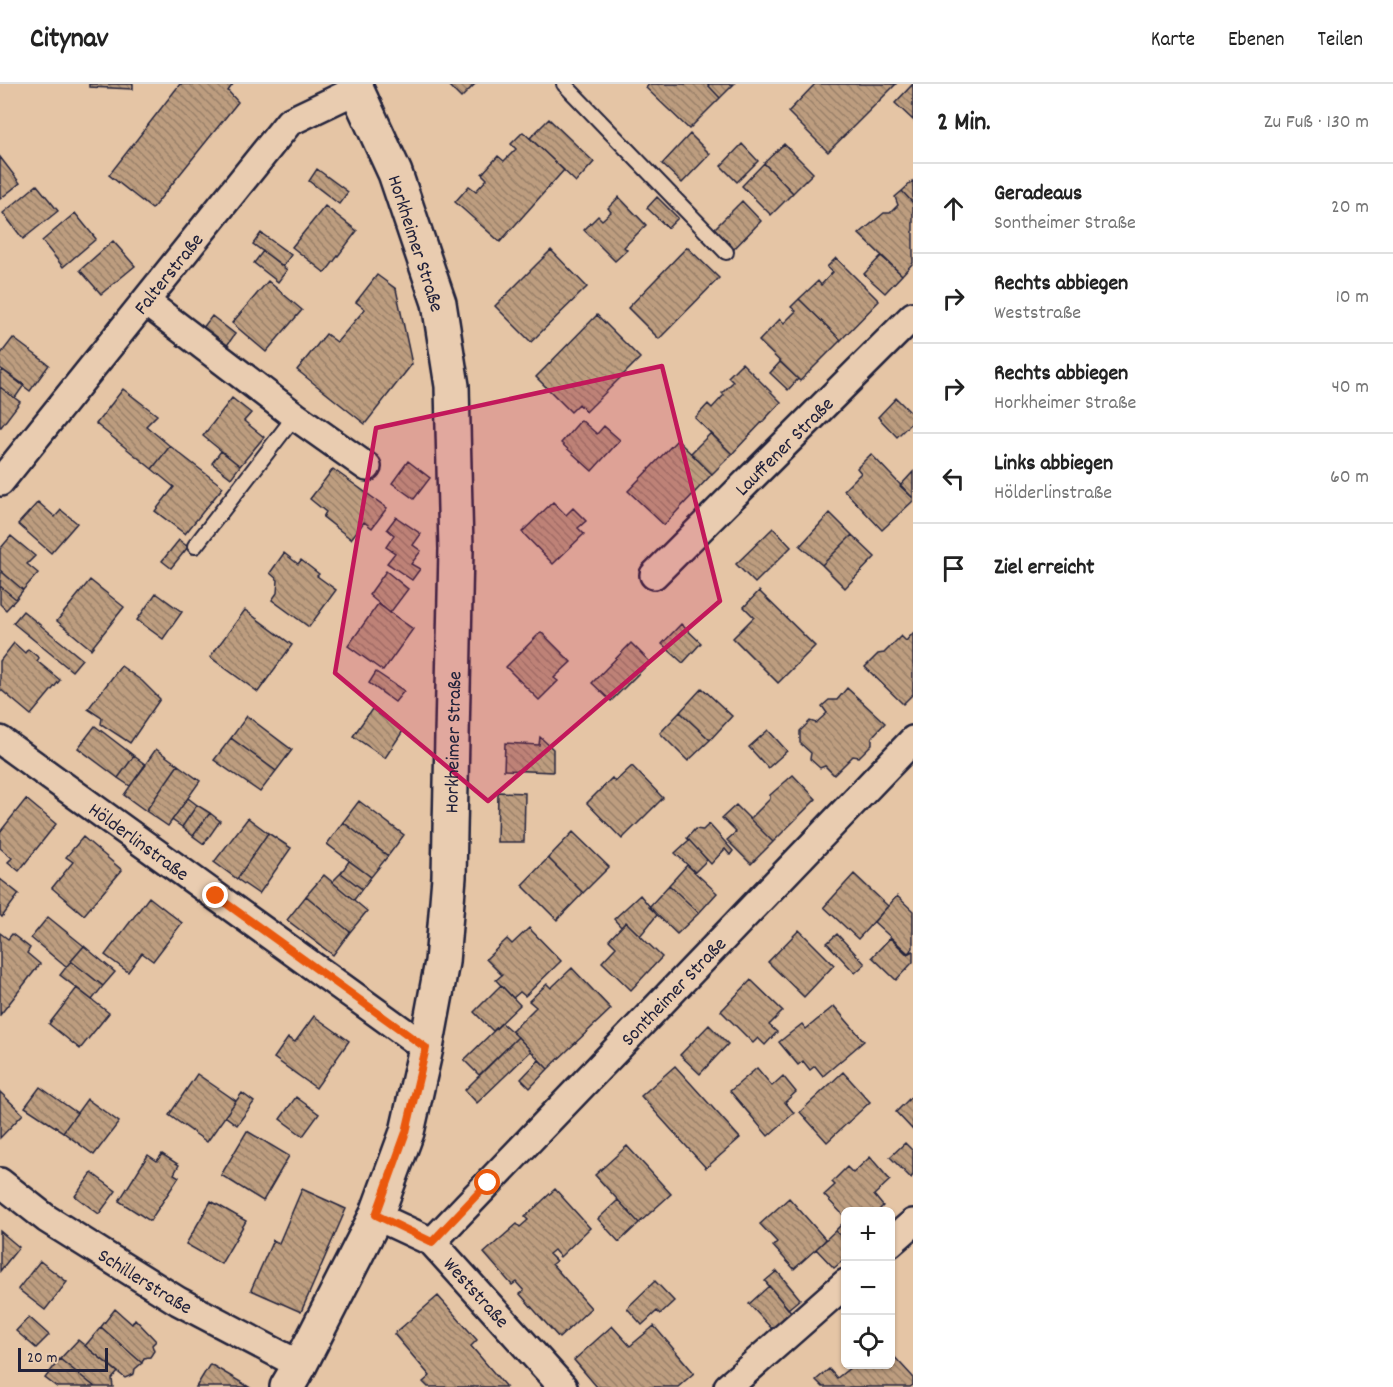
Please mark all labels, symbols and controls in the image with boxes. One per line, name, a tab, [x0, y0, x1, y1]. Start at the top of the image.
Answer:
text: Citynav	[30, 21, 108, 61]
text: Karte	[1151, 26, 1195, 56]
text: Ebenen	[1228, 26, 1285, 56]
text: Teilen	[1318, 26, 1363, 56]
text: 2 Min.	[937, 105, 991, 142]
text: Zu Fuß · 130 m	[1264, 109, 1369, 137]
street label: Horkheimer Straße	[379, 172, 449, 316]
text: Geradeaus	[994, 179, 1082, 210]
icon: ahead	[937, 192, 970, 225]
text: 20 m	[1331, 194, 1369, 222]
text: Sontheimer Straße	[994, 210, 1136, 238]
street label: Falterstraße	[129, 228, 212, 322]
text: Rechts abbiegen	[994, 269, 1128, 300]
icon: right	[937, 282, 970, 315]
text: 10 m	[1335, 284, 1369, 312]
text: Weststraße	[994, 300, 1081, 328]
text: Rechts abbiegen	[994, 359, 1128, 390]
icon: right	[937, 372, 970, 405]
text: 40 m	[1331, 374, 1369, 402]
text: Horkheimer Straße	[994, 390, 1136, 418]
street label: Lauffener Straße	[730, 392, 842, 504]
text: Links abbiegen	[994, 449, 1113, 480]
icon: left	[937, 462, 970, 495]
text: 60 m	[1330, 464, 1369, 492]
text: Hölderlinstraße	[994, 480, 1112, 508]
icon: arrive	[937, 552, 970, 585]
text: Ziel erreicht	[994, 553, 1094, 584]
street label: Horkheimer Straße	[439, 671, 470, 814]
street label: Hölderlinstraße	[82, 797, 194, 889]
route end	[202, 882, 228, 908]
street label: Sontheimer Straße	[616, 932, 734, 1054]
route start	[474, 1169, 500, 1195]
map controls	[841, 1207, 895, 1369]
button: +	[841, 1207, 895, 1261]
street label: Schillerstraße	[91, 1243, 196, 1323]
street label: Weststraße	[435, 1252, 515, 1336]
button: −	[841, 1261, 895, 1315]
button: locate	[841, 1315, 895, 1369]
scale bar	[18, 1345, 108, 1372]
text: 20 m	[27, 1347, 57, 1370]

